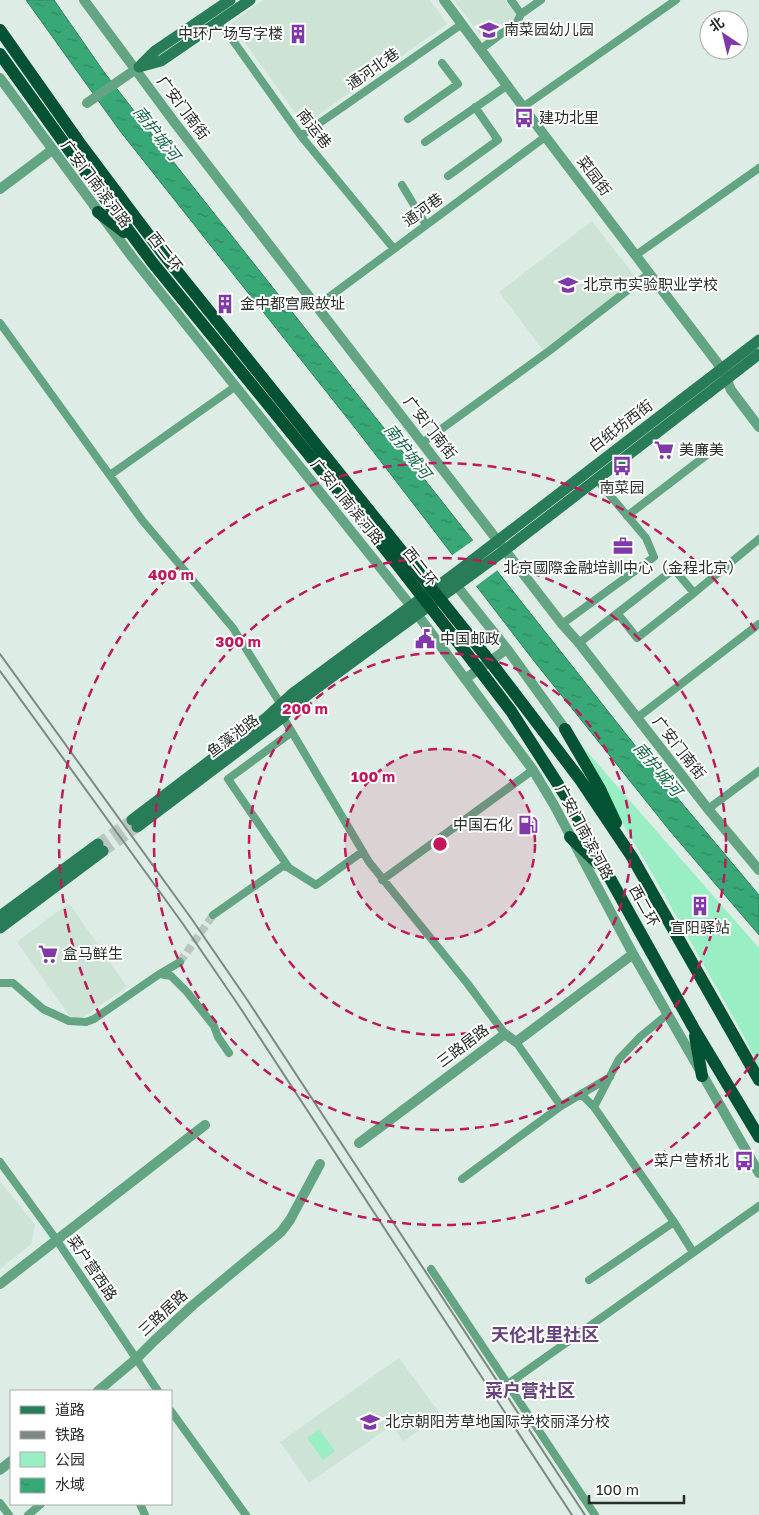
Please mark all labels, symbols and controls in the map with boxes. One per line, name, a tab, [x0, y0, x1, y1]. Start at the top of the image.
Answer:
north arrow	[699, 10, 749, 60]
text: 北	[706, 13, 727, 35]
school or university icon: 南菜园幼儿园	[478, 19, 500, 41]
place label: 南菜园幼儿园	[504, 20, 594, 38]
building icon: 中环广场写字楼	[287, 23, 309, 45]
place label: 中环广场写字楼	[178, 24, 283, 42]
street label: 通河北巷	[343, 44, 402, 93]
street label: 广安门南街	[154, 72, 214, 143]
water label: 南护城河	[129, 102, 186, 167]
street label: 南运巷	[294, 105, 336, 152]
bus stop icon: 建功北里	[513, 107, 535, 129]
place label: 建功北里	[539, 108, 599, 126]
street label: 广安门南滨河路	[58, 136, 136, 231]
street label: 菜园街	[574, 152, 616, 199]
street label: 通河巷	[399, 189, 446, 230]
street label: 西二环	[145, 228, 187, 275]
school or university icon: 北京市实验职业学校	[557, 274, 579, 296]
place label: 北京市实验职业学校	[583, 275, 718, 293]
building icon: 金中都宫殿故址	[214, 293, 236, 315]
place label: 金中都宫殿故址	[240, 294, 345, 312]
street label: 广安门南街	[401, 392, 461, 462]
street label: 白纸坊西街	[585, 395, 656, 455]
water label: 南护城河	[380, 420, 437, 485]
supermarket icon: 美廉美	[653, 439, 675, 461]
place label: 美廉美	[679, 440, 724, 458]
street label: 广安门南滨河路	[308, 455, 388, 548]
bus stop icon: 南菜园	[611, 455, 633, 477]
place label: 南菜园	[599, 478, 645, 496]
office icon: 北京國際金融培訓中心（金程北京）	[612, 535, 634, 557]
street label: 西二环	[400, 543, 442, 590]
place label: 北京國際金融培訓中心（金程北京）	[503, 558, 743, 576]
text: 400 m	[148, 565, 194, 583]
public building icon: 中国邮政	[414, 628, 436, 650]
place label: 中国邮政	[440, 629, 500, 647]
text: 300 m	[215, 632, 261, 650]
text: 200 m	[282, 699, 328, 717]
street label: 鱼藻池路	[203, 710, 262, 760]
street label: 广安门南街	[650, 712, 710, 782]
water label: 南护城河	[630, 738, 688, 802]
text: 100 m	[351, 767, 395, 785]
street label: 广安门南滨河路	[552, 781, 617, 882]
fuel station icon: 中国石化	[517, 814, 539, 836]
place label: 中国石化	[453, 815, 513, 833]
centre of rings	[431, 835, 449, 853]
street label: 西二环	[626, 881, 664, 930]
building icon: 宣阳驿站	[689, 895, 711, 917]
place label: 宣阳驿站	[670, 918, 730, 936]
supermarket icon: 盒马鲜生	[37, 943, 59, 965]
place label: 盒马鲜生	[63, 944, 123, 962]
street label: 三路居路	[433, 1020, 492, 1070]
bus stop icon: 菜户营桥北	[733, 1150, 755, 1172]
place label: 菜户营桥北	[654, 1151, 729, 1169]
street label: 菜户营西路	[64, 1231, 121, 1304]
street label: 三路居路	[134, 1285, 190, 1339]
district label: 天伦北里社区	[491, 1323, 599, 1345]
district label: 菜户营社区	[485, 1379, 575, 1401]
legend	[10, 1390, 172, 1505]
text: 道路	[55, 1400, 85, 1418]
school or university icon: 北京朝阳芳草地国际学校丽泽分校	[359, 1411, 381, 1433]
place label: 北京朝阳芳草地国际学校丽泽分校	[385, 1412, 610, 1430]
text: 铁路	[55, 1425, 85, 1443]
text: 公园	[55, 1450, 85, 1468]
scale bar	[589, 1472, 684, 1504]
text: 水域	[55, 1475, 85, 1493]
text: 100 m	[596, 1480, 639, 1498]

